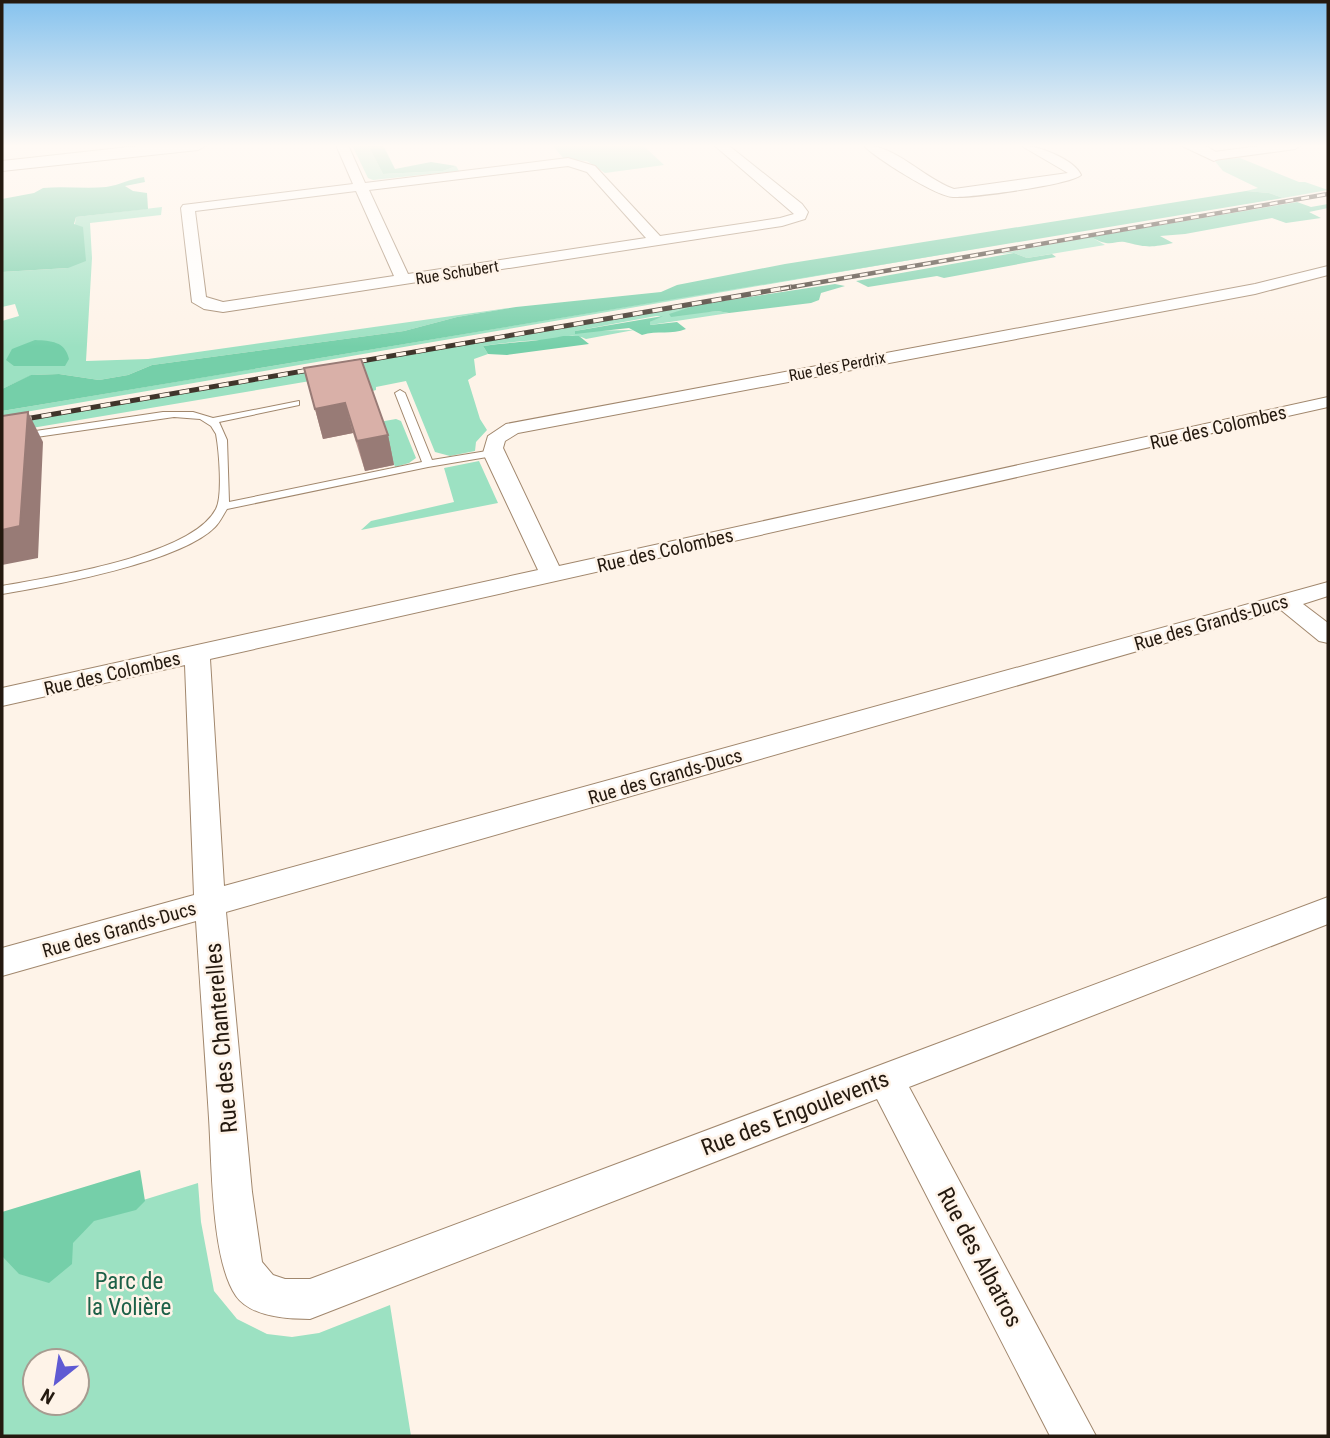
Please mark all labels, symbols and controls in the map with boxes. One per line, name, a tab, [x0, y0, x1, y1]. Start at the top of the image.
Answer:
street label: Rue Schubert	[414, 257, 500, 288]
street label: Rue des Perdrix	[787, 348, 887, 385]
street label: Rue des Colombes	[1148, 401, 1289, 454]
street label: Rue des Colombes	[595, 524, 736, 577]
street label: Rue des Grands-Ducs	[1131, 589, 1291, 655]
street label: Rue des Colombes	[42, 647, 183, 700]
street label: Rue des Grands-Ducs	[585, 743, 745, 809]
street label: Rue des Grands-Ducs	[39, 896, 199, 962]
street label: Rue des Chanterelles	[200, 942, 243, 1134]
street label: Rue des Engoulevents	[698, 1065, 893, 1162]
street label: Rue des Albatros	[932, 1183, 1028, 1332]
park label: Parc de la Volière	[87, 1268, 171, 1321]
north arrow	[21, 1347, 91, 1417]
text: N	[37, 1383, 59, 1409]

